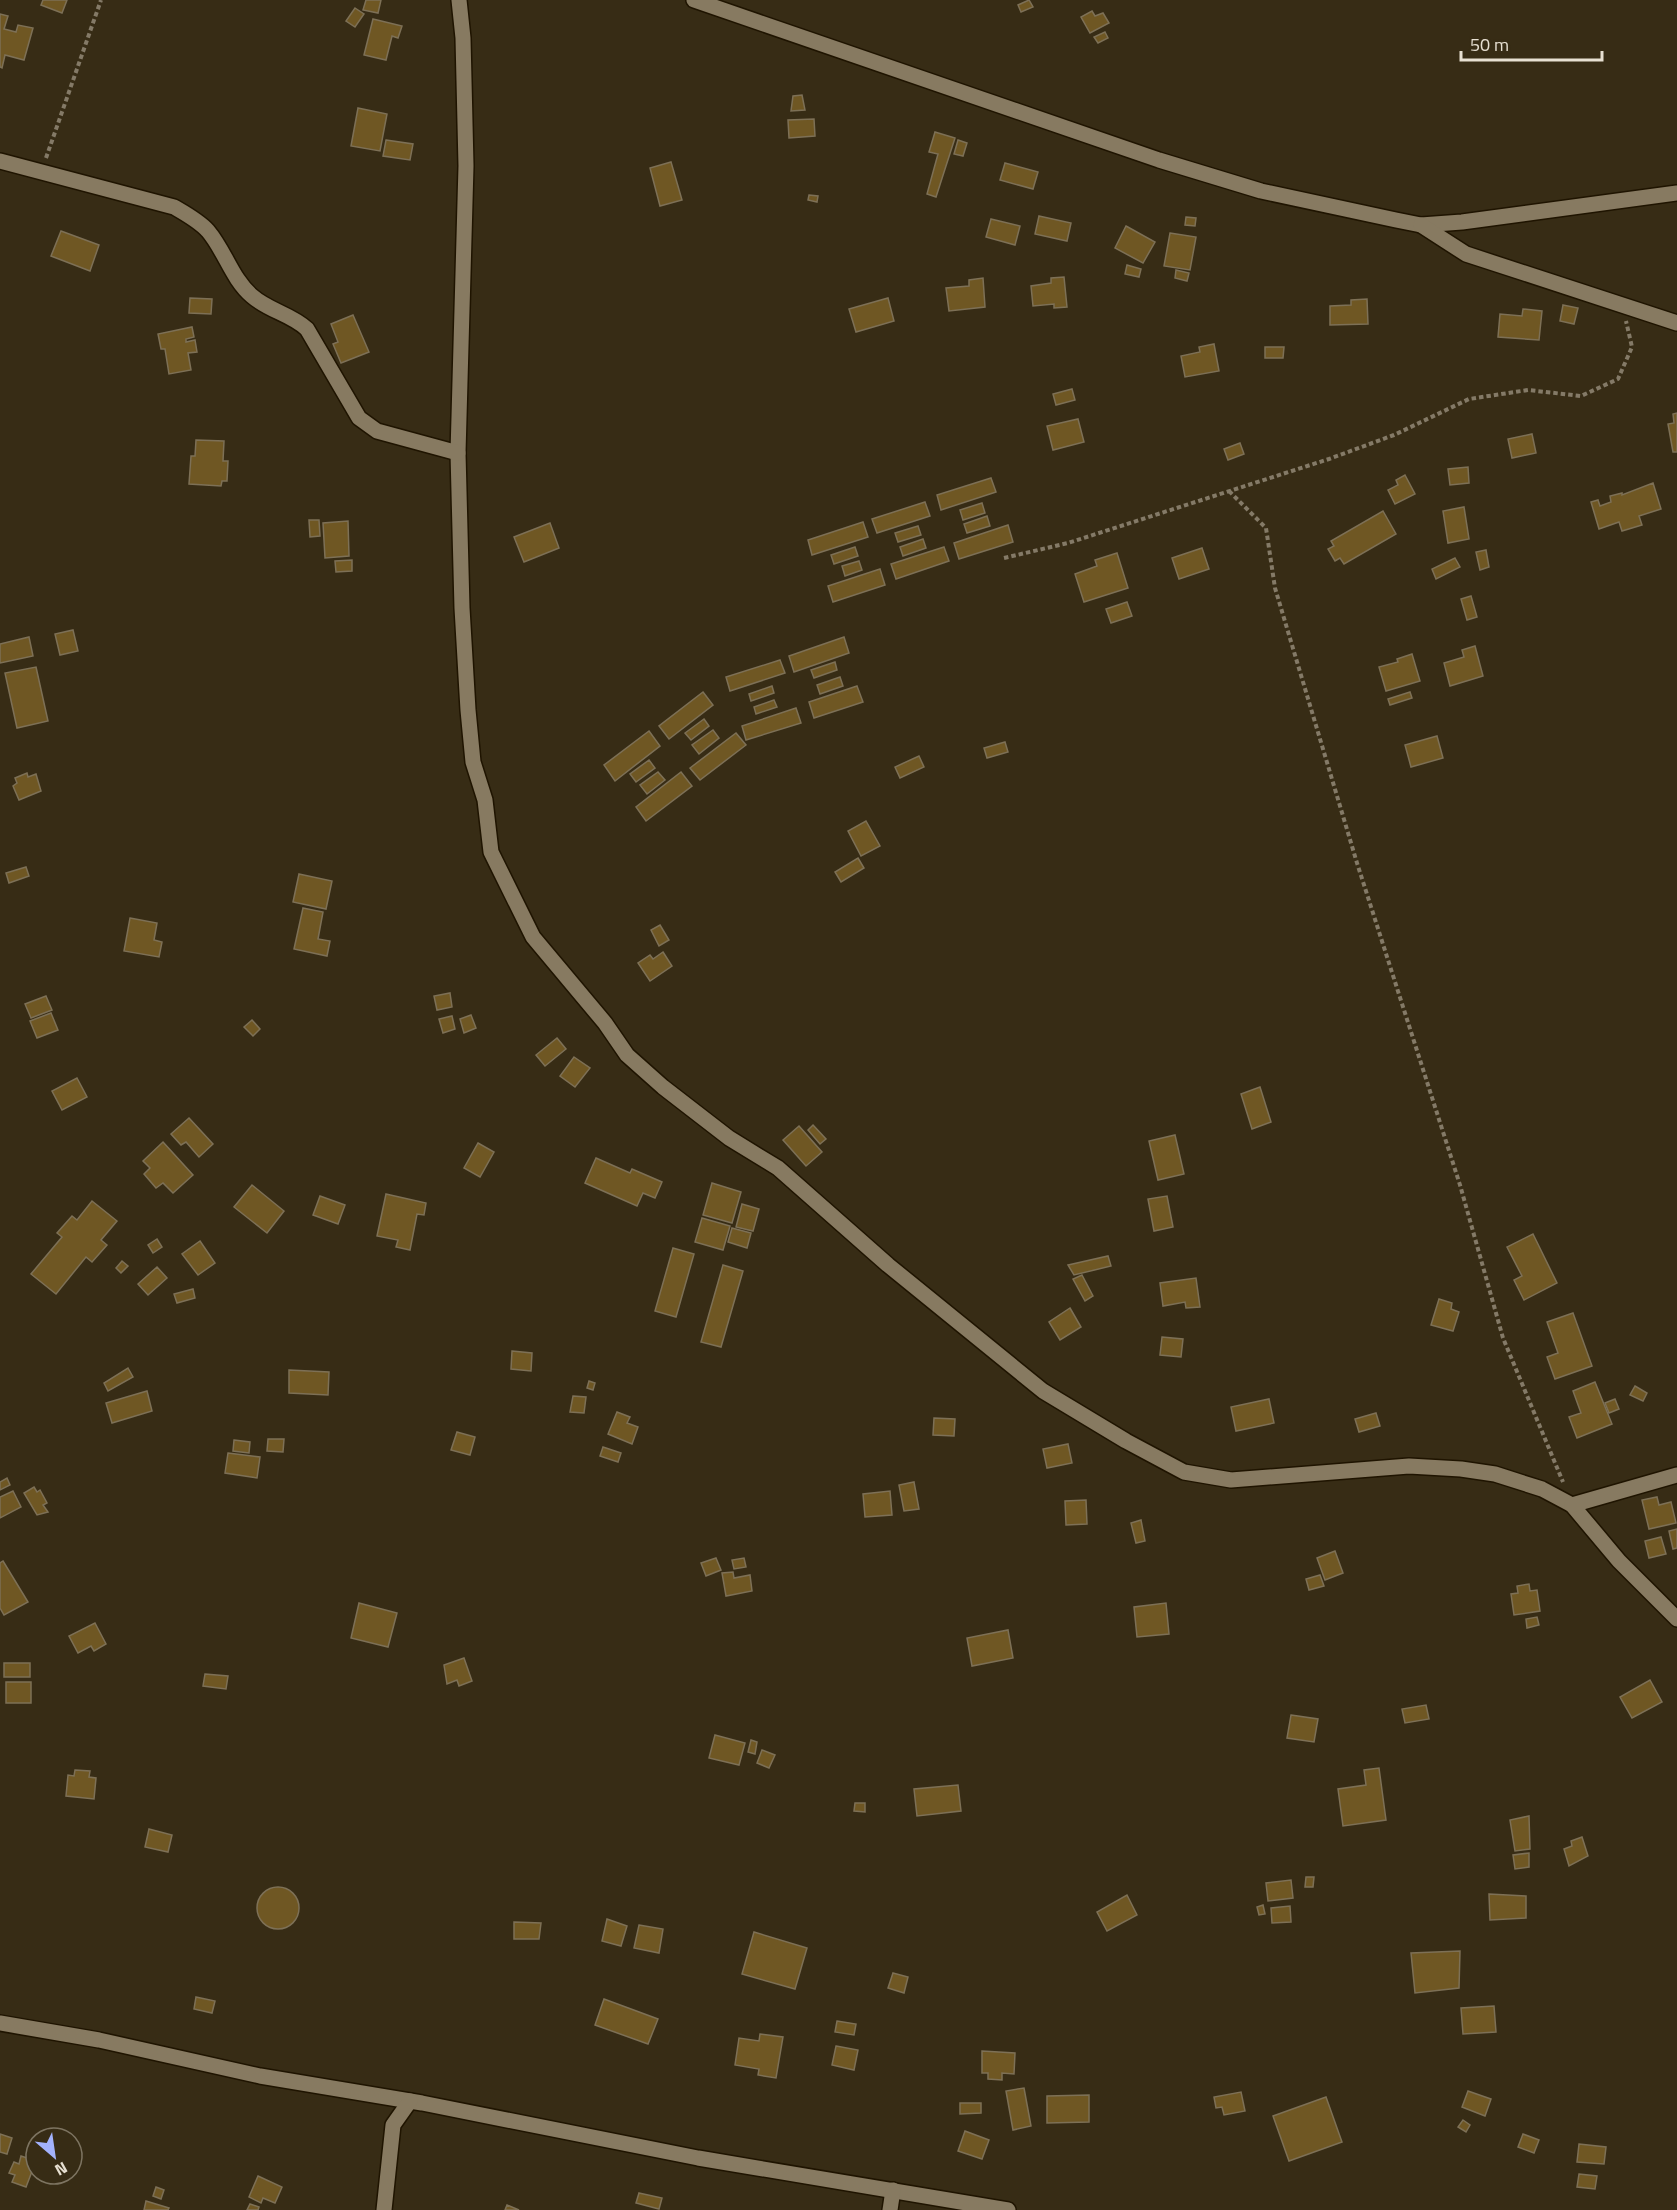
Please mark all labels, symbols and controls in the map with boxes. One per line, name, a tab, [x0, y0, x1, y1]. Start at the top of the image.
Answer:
scale bar	[1461, 24, 1602, 62]
text: 50 m	[1470, 31, 1509, 58]
north arrow	[24, 2126, 84, 2186]
text: N	[51, 2156, 72, 2182]

